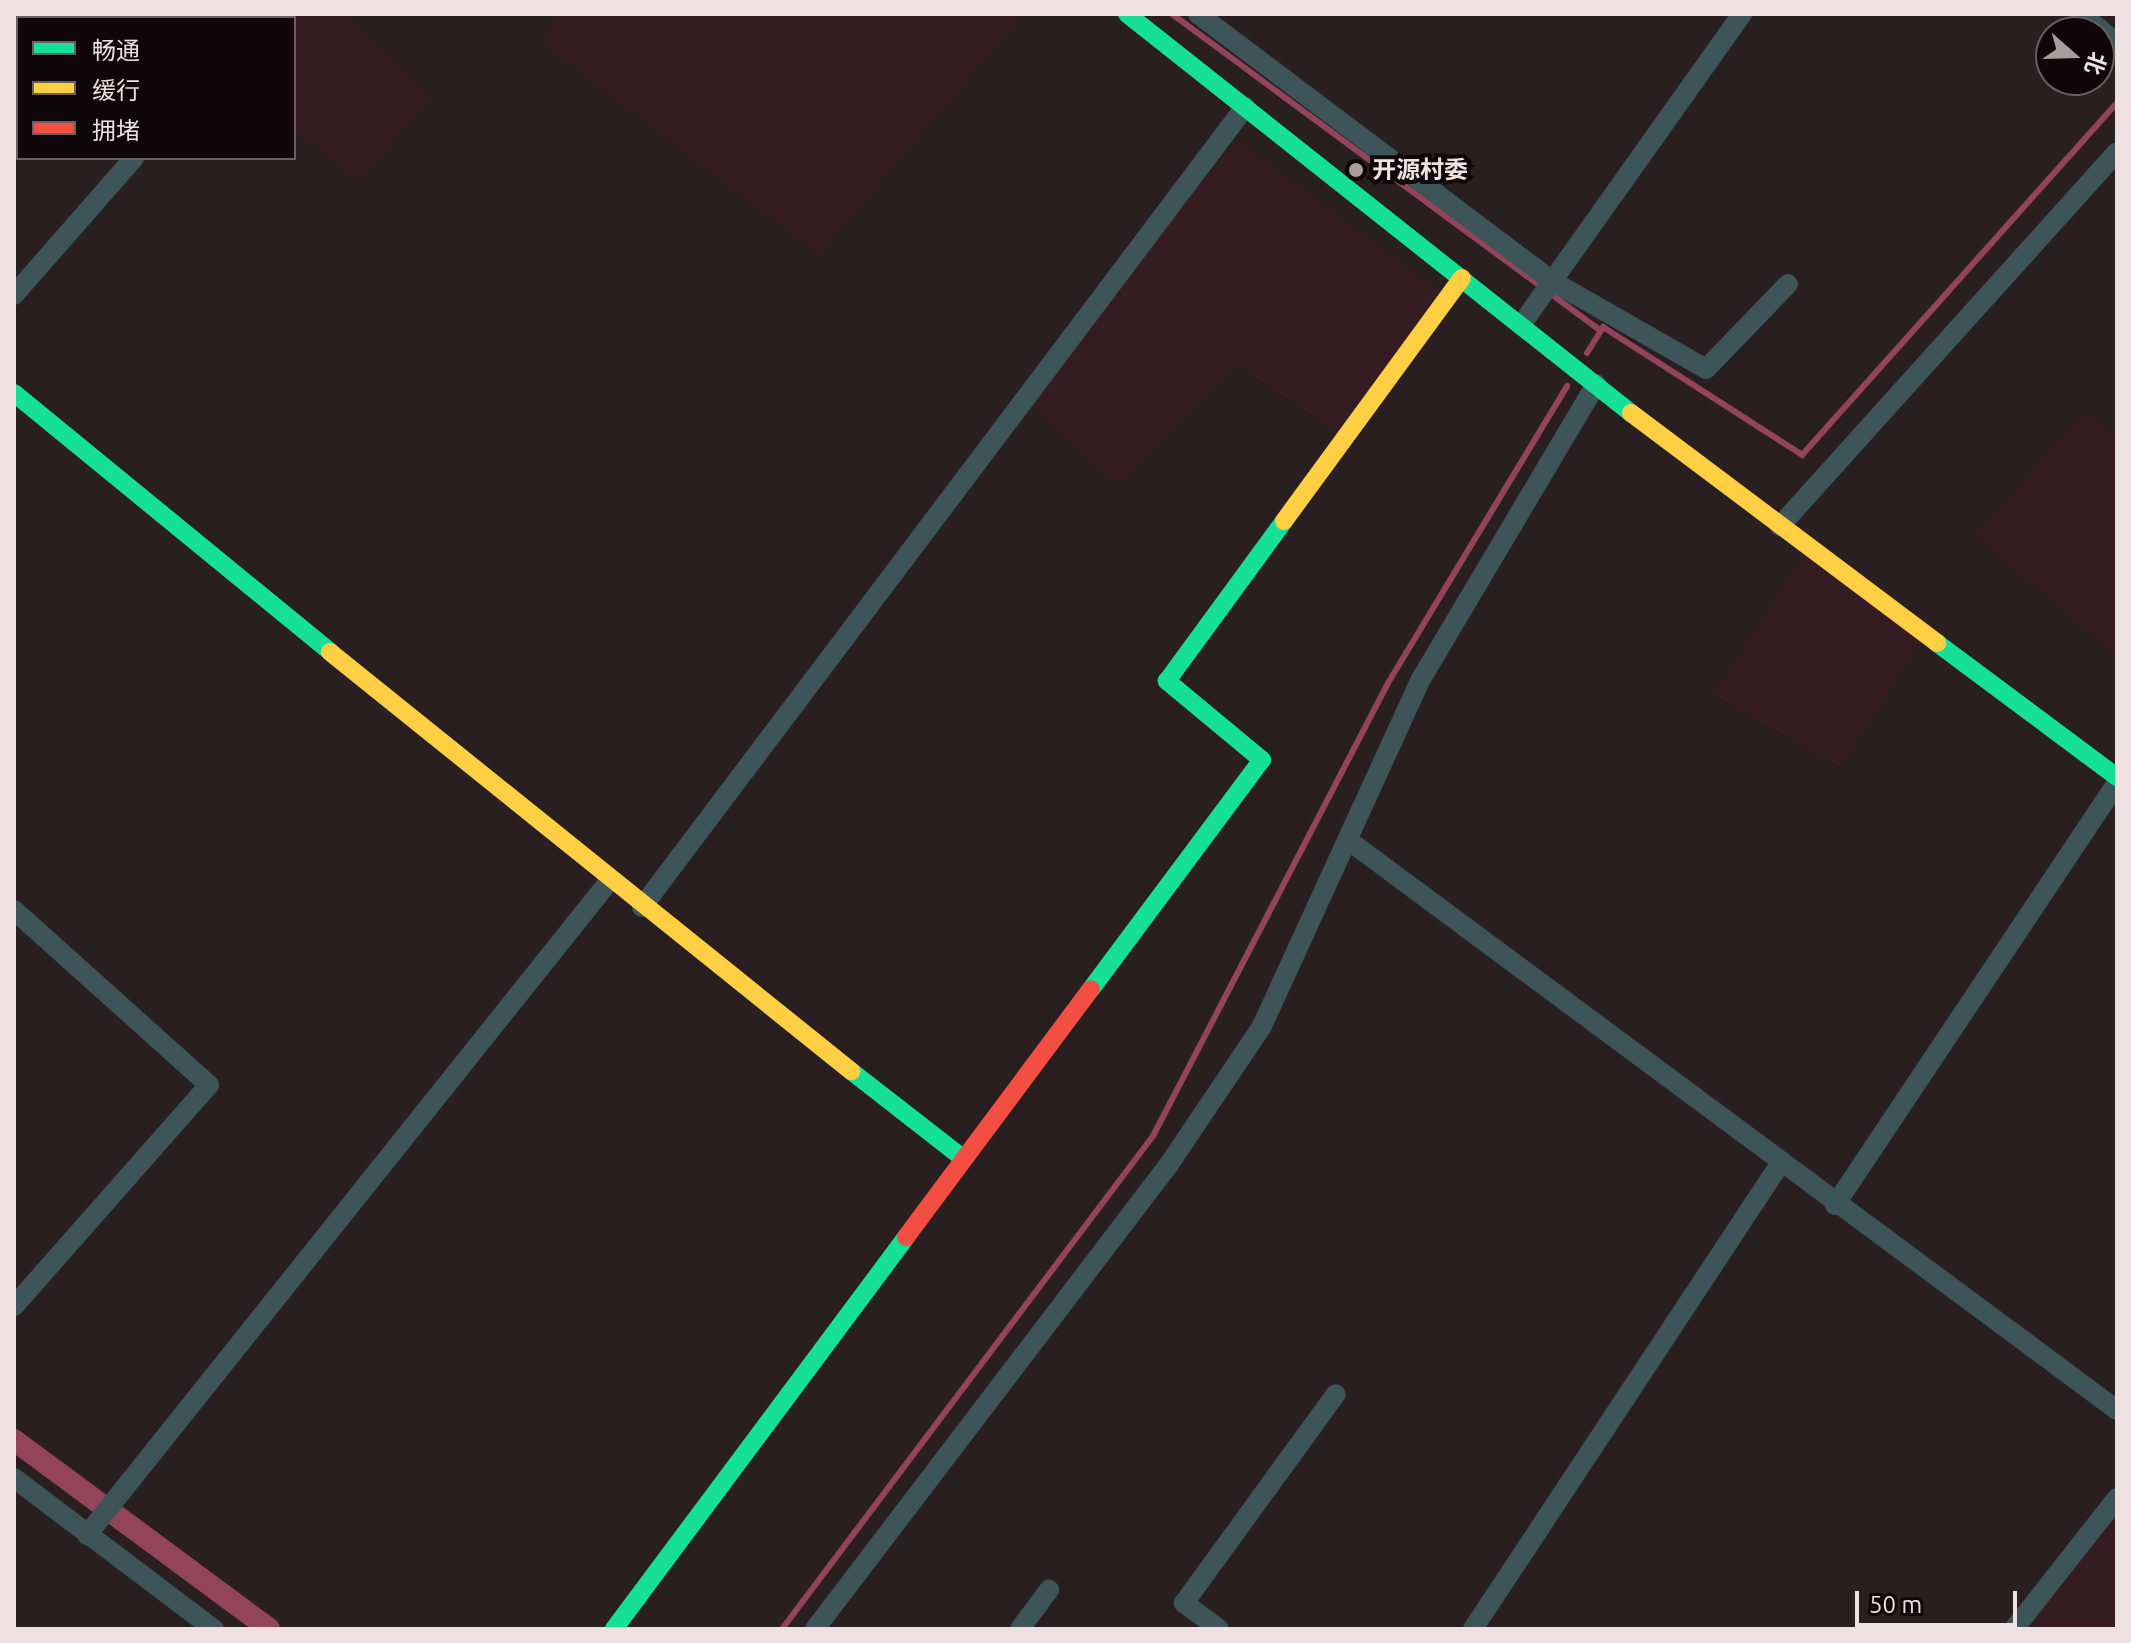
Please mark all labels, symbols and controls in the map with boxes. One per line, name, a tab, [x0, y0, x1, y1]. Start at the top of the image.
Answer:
legend	[16, 16, 296, 160]
north arrow	[2035, 16, 2115, 96]
text: 畅通	[92, 37, 140, 64]
text: 北	[2081, 49, 2112, 78]
text: 缓行	[92, 77, 140, 104]
text: 拥堵	[92, 117, 140, 144]
place label: 开源村委	[1372, 156, 1468, 184]
marker: 开源村委	[1347, 161, 1365, 179]
scale bar	[1859, 1575, 2021, 1625]
text: 50 m	[1869, 1591, 1922, 1618]

